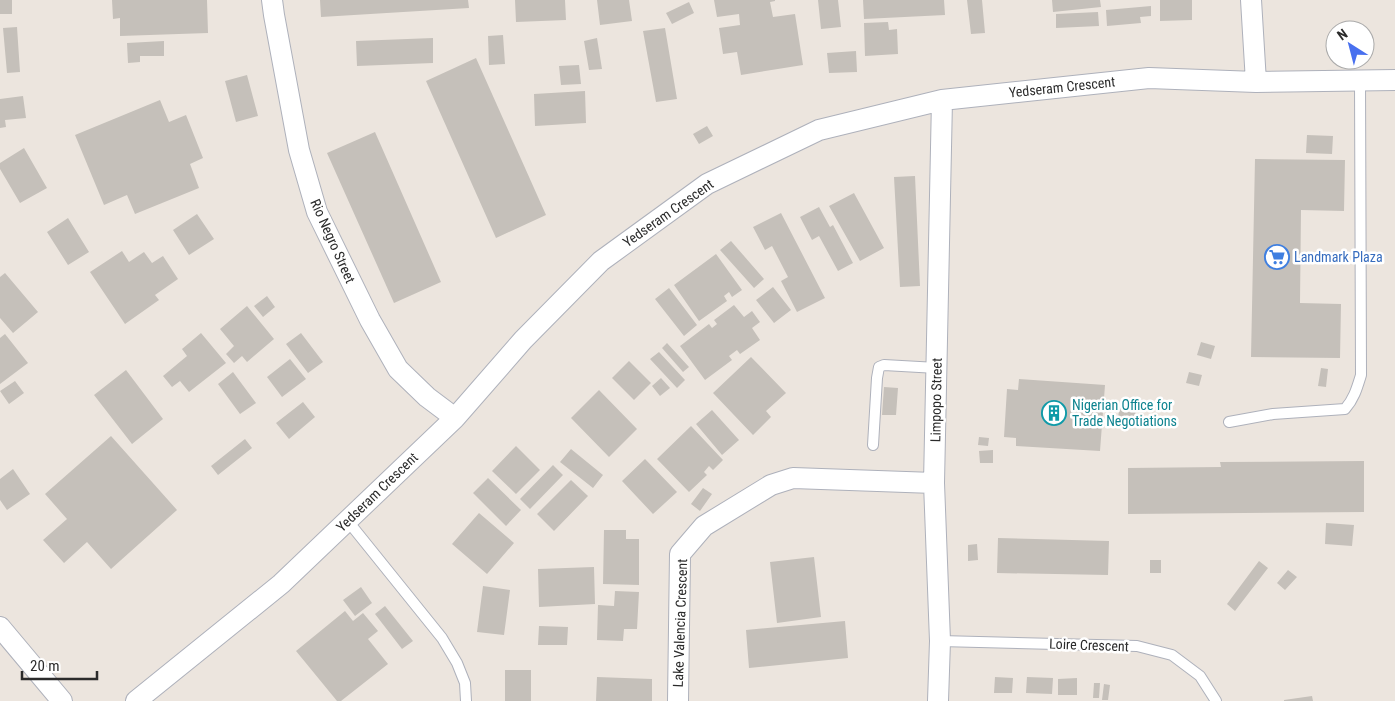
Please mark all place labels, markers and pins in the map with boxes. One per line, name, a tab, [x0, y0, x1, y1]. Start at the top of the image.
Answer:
supermarket icon: Landmark Plaza	[1264, 244, 1290, 270]
place label: Landmark Plaza	[1294, 249, 1383, 265]
place label: Nigerian Office for Trade Negotiations	[1072, 397, 1177, 429]
building icon: Nigerian Office for Trade Negotiations	[1041, 400, 1067, 426]

